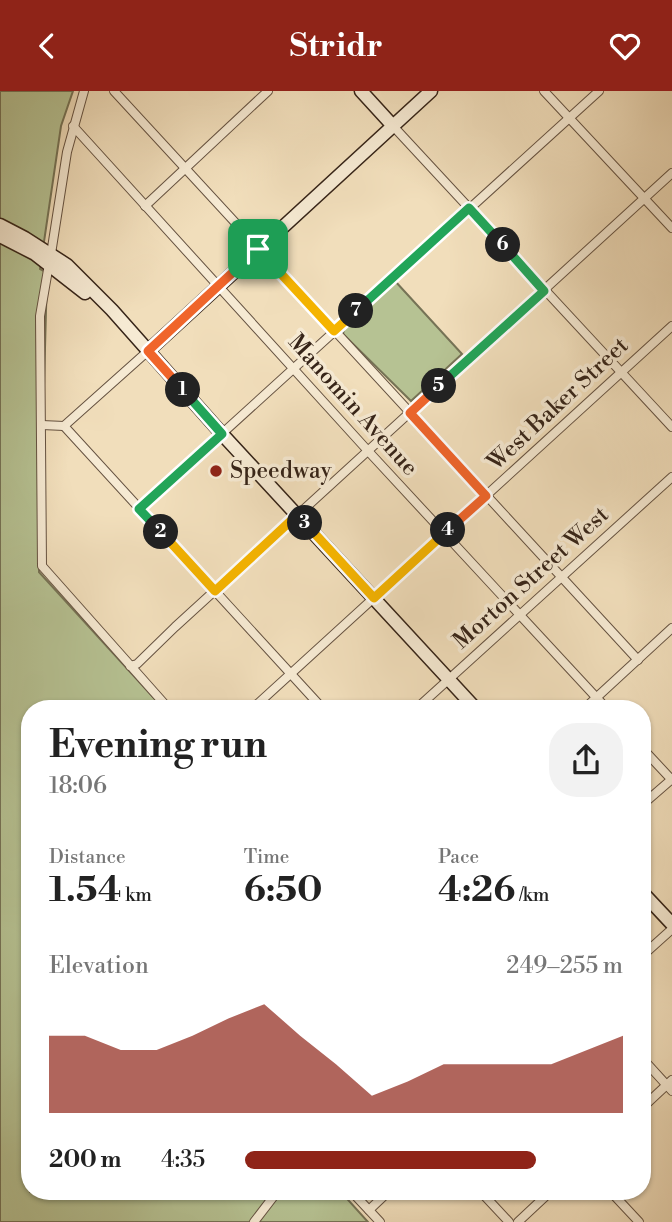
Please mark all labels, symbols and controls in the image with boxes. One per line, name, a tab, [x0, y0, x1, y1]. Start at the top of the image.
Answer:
text: Stridr	[289, 26, 383, 66]
icon: back	[28, 27, 66, 65]
icon: heart	[606, 27, 644, 65]
pin	[228, 219, 288, 279]
pin: 6	[486, 227, 520, 263]
icon: arrive	[239, 230, 277, 268]
text: 6	[497, 232, 508, 256]
pin: 7	[338, 293, 374, 329]
text: 7	[350, 298, 361, 322]
street label: Manomin Avenue	[282, 329, 424, 481]
street label: West Baker Street	[481, 332, 634, 477]
pin: 5	[422, 369, 457, 403]
pin: 1	[166, 373, 200, 407]
text: 5	[433, 373, 444, 397]
text: 1	[178, 377, 187, 401]
place label: Speedway	[230, 457, 332, 485]
marker: Speedway	[208, 463, 224, 479]
street label: Morton Street West	[447, 501, 615, 655]
pin: 3	[288, 505, 322, 541]
text: 3	[299, 510, 310, 534]
pin: 4	[430, 513, 466, 548]
pin: 2	[144, 515, 178, 549]
text: 4	[441, 517, 454, 541]
text: 2	[155, 519, 166, 543]
text: Evening run	[49, 722, 267, 769]
button: share	[549, 723, 623, 797]
text: 18:06	[49, 772, 107, 800]
text: Distance	[49, 845, 126, 869]
text: Time	[244, 845, 289, 869]
text: Pace	[438, 845, 479, 869]
text: 1.54	[49, 869, 121, 912]
text: 6:50	[244, 869, 322, 912]
text: 4:26	[438, 869, 515, 912]
text: km	[121, 883, 152, 907]
text: /km	[515, 883, 549, 907]
text: Elevation	[49, 952, 149, 980]
text: 249–255 m	[506, 952, 623, 980]
text: 200 m	[49, 1146, 121, 1174]
text: 4:35	[161, 1146, 205, 1174]

